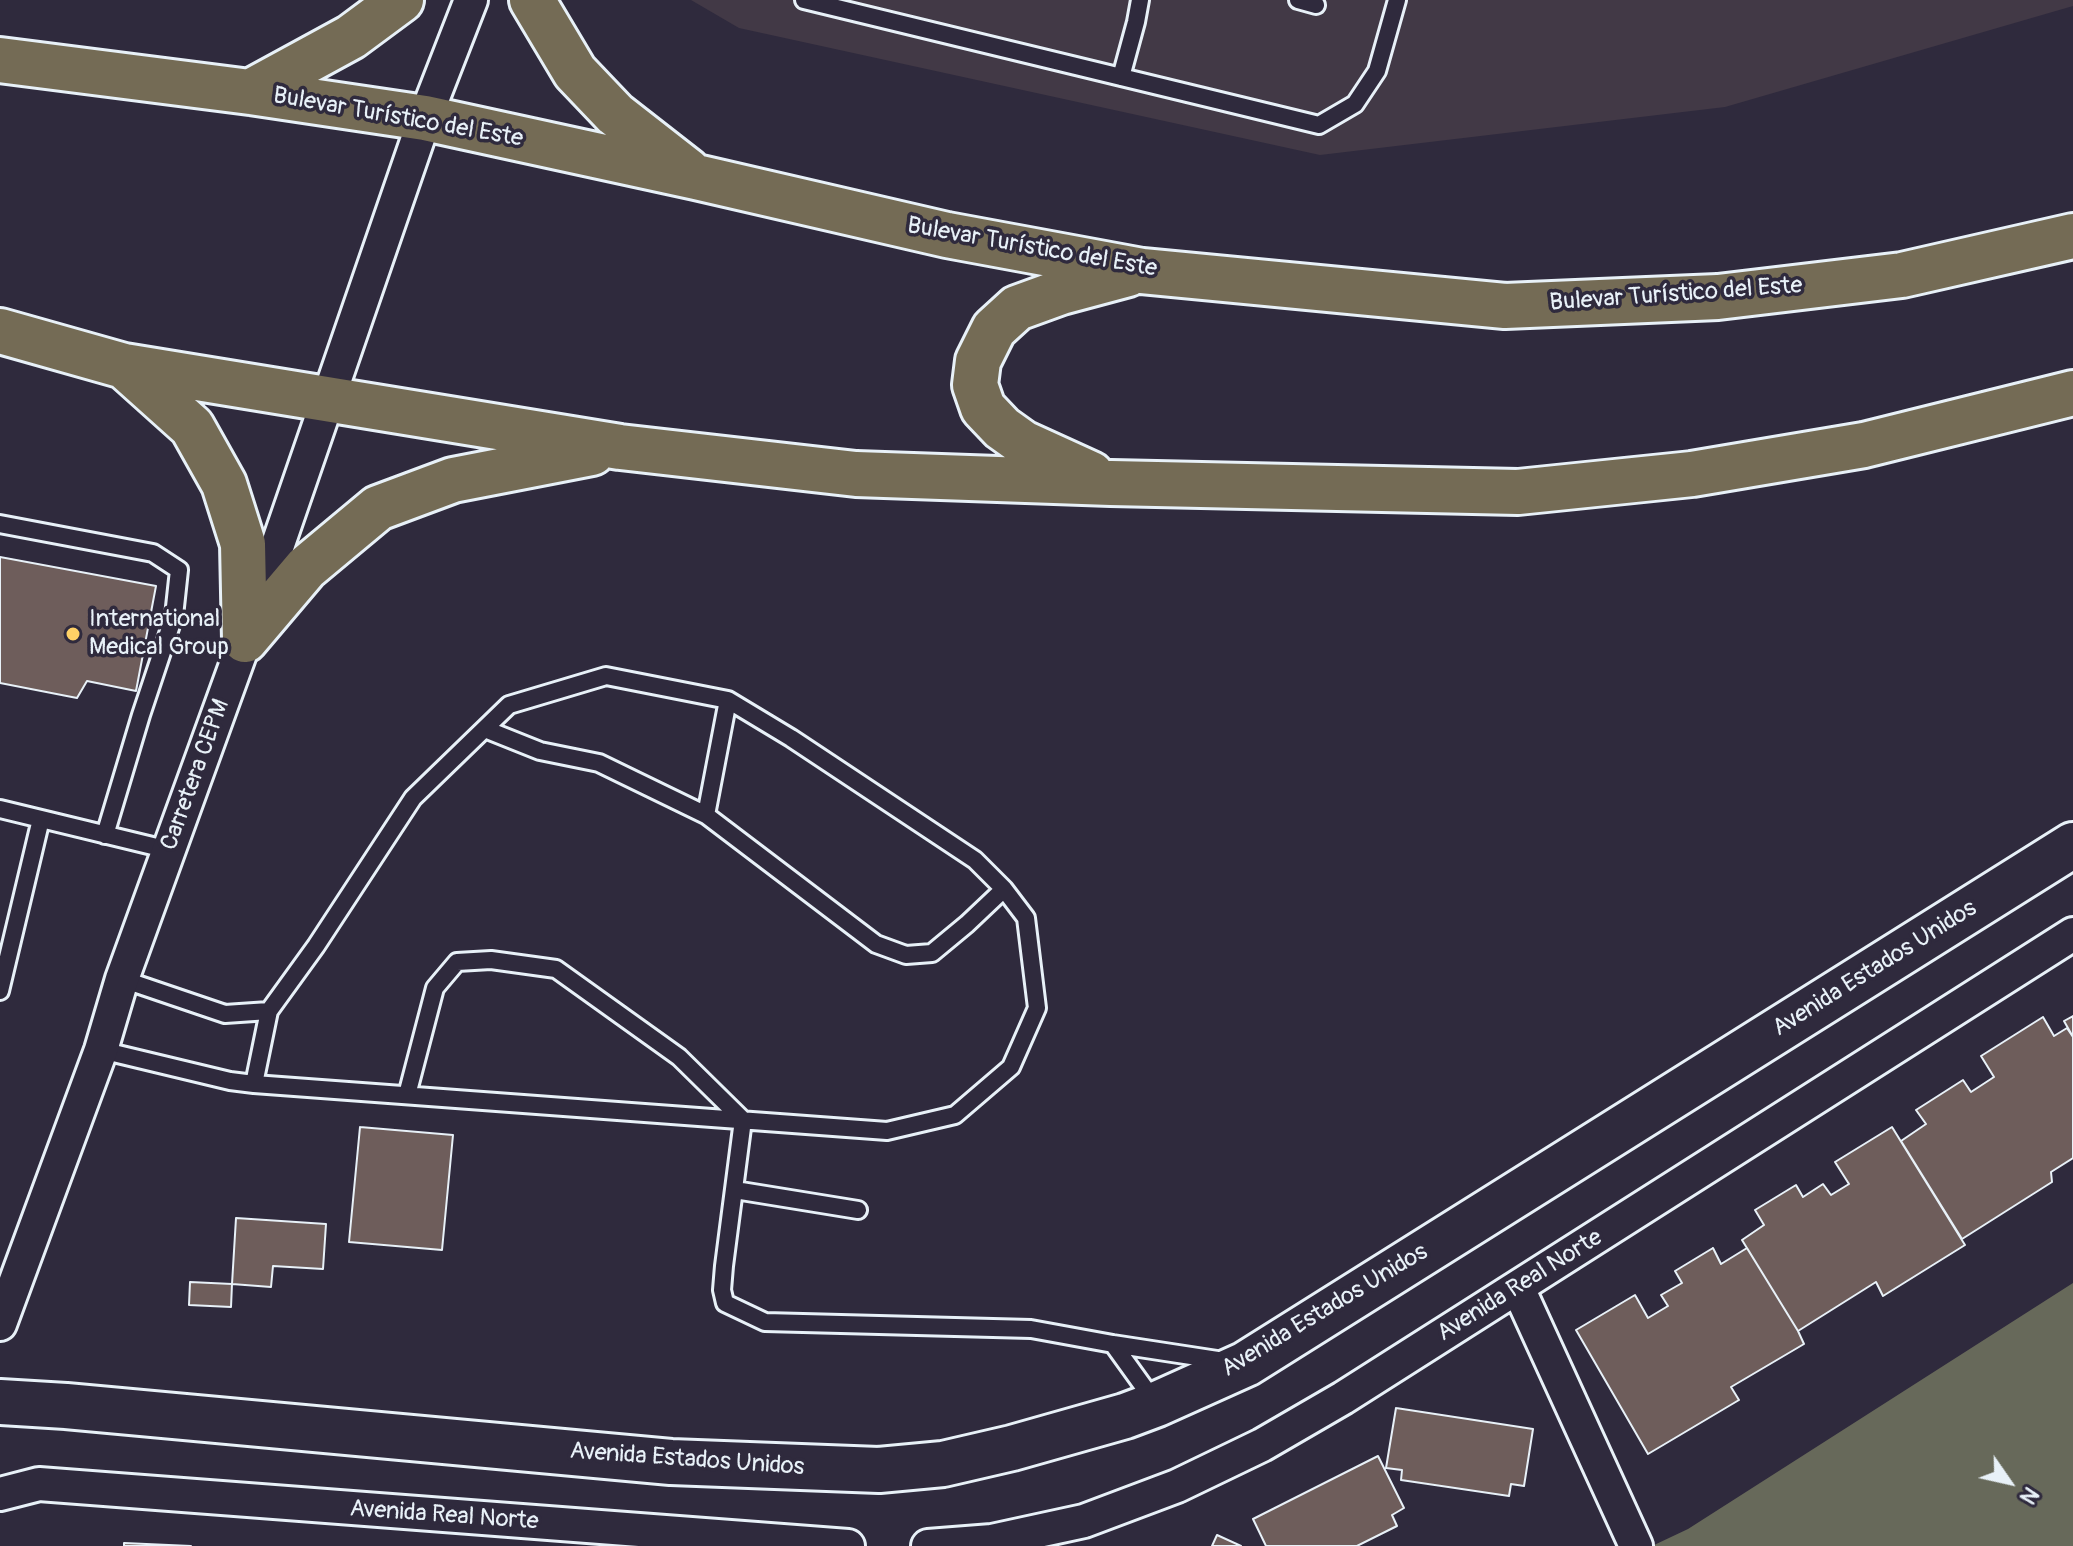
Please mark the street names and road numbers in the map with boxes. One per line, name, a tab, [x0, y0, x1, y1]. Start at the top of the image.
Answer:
street label: Bulevar Turístico del Este	[271, 82, 525, 154]
street label: Bulevar Turístico del Este	[905, 212, 1159, 284]
street label: Bulevar Turístico del Este	[1549, 272, 1803, 318]
street label: Carretera CEPM	[155, 696, 237, 854]
street label: Avenida Estados Unidos	[1768, 895, 1982, 1043]
street label: Avenida Real Norte	[1432, 1224, 1608, 1348]
street label: Avenida Estados Unidos	[1217, 1238, 1433, 1384]
street label: Avenida Estados Unidos	[569, 1437, 805, 1483]
street label: Avenida Real Norte	[349, 1495, 539, 1537]

